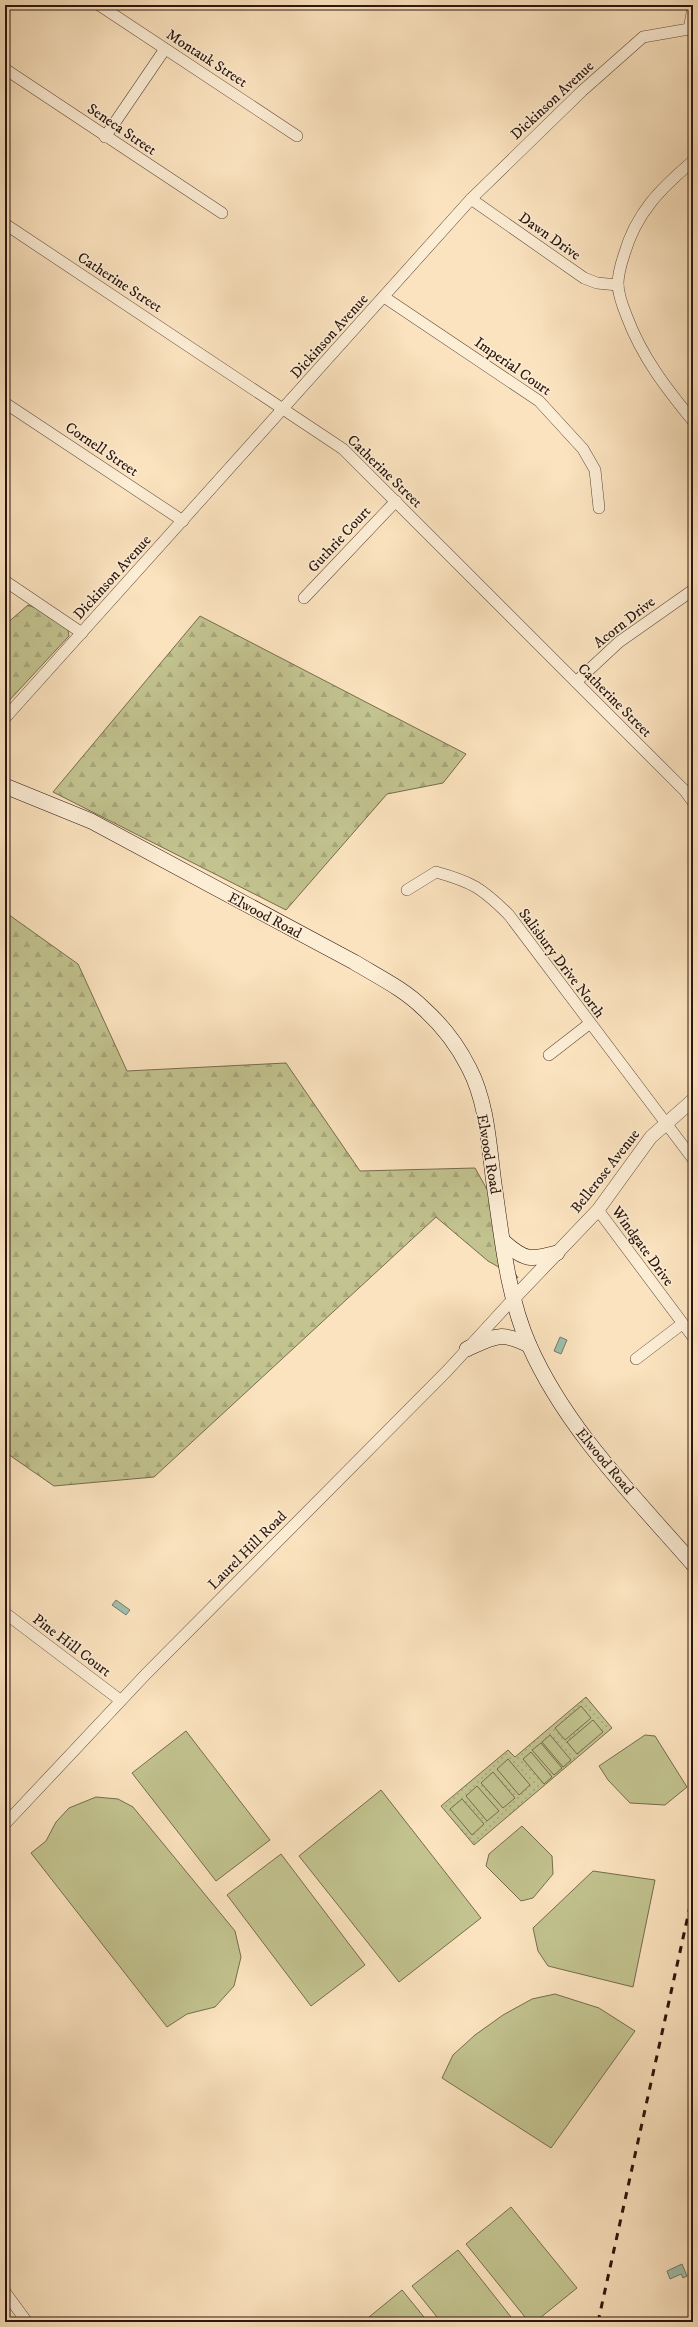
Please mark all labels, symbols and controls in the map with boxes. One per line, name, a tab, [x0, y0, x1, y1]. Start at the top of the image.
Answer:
street label: Montauk Street	[163, 25, 251, 92]
street label: Dickinson Avenue	[507, 57, 598, 144]
street label: Seneca Street	[83, 99, 160, 160]
street label: Dawn Drive	[515, 208, 584, 265]
street label: Catherine Street	[74, 248, 166, 317]
street label: Dickinson Avenue	[286, 290, 372, 383]
street label: Imperial Court	[471, 333, 555, 400]
street label: Cornell Street	[61, 418, 142, 481]
street label: Catherine Street	[343, 431, 426, 512]
street label: Guthrie Court	[304, 502, 375, 577]
street label: Dickinson Avenue	[69, 531, 155, 624]
street label: Acorn Drive	[590, 592, 659, 652]
street label: Catherine Street	[574, 659, 656, 742]
street label: Elwood Road	[225, 888, 305, 943]
street label: Salisbury Drive North	[514, 905, 609, 1022]
street label: Elwood Road	[472, 1113, 505, 1196]
street label: Bellerose Avenue	[567, 1125, 644, 1217]
street label: Windgate Drive	[607, 1202, 678, 1290]
street label: Elwood Road	[571, 1424, 638, 1499]
street label: Laurel Hill Road	[204, 1507, 291, 1594]
street label: Pine Hill Court	[29, 1610, 115, 1681]

